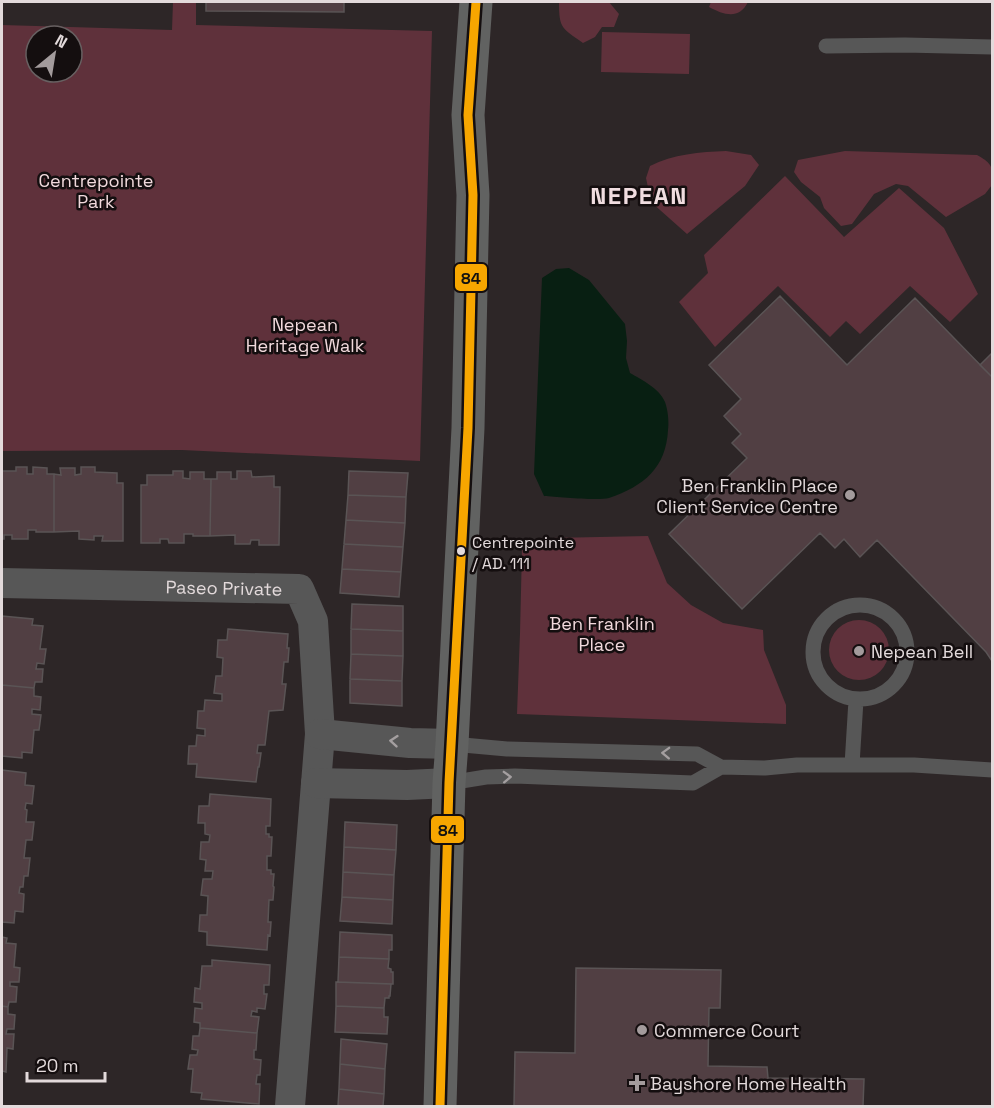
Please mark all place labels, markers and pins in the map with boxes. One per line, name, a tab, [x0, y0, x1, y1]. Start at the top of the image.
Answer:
place label: Ben Franklin Place Client Service Centre	[656, 474, 838, 518]
marker: Ben Franklin Place Client Service Centre	[843, 488, 857, 502]
place label: Centrepointe / AD. 111	[472, 532, 574, 574]
marker: Centrepointe / AD. 111	[455, 545, 467, 557]
place label: Nepean Bell	[871, 640, 973, 663]
marker: Nepean Bell	[852, 644, 866, 658]
place label: Commerce Court	[654, 1019, 800, 1042]
marker: Commerce Court	[635, 1023, 649, 1037]
place label: Bayshore Home Health	[650, 1072, 847, 1095]
marker: Bayshore Home Health	[628, 1074, 646, 1092]

